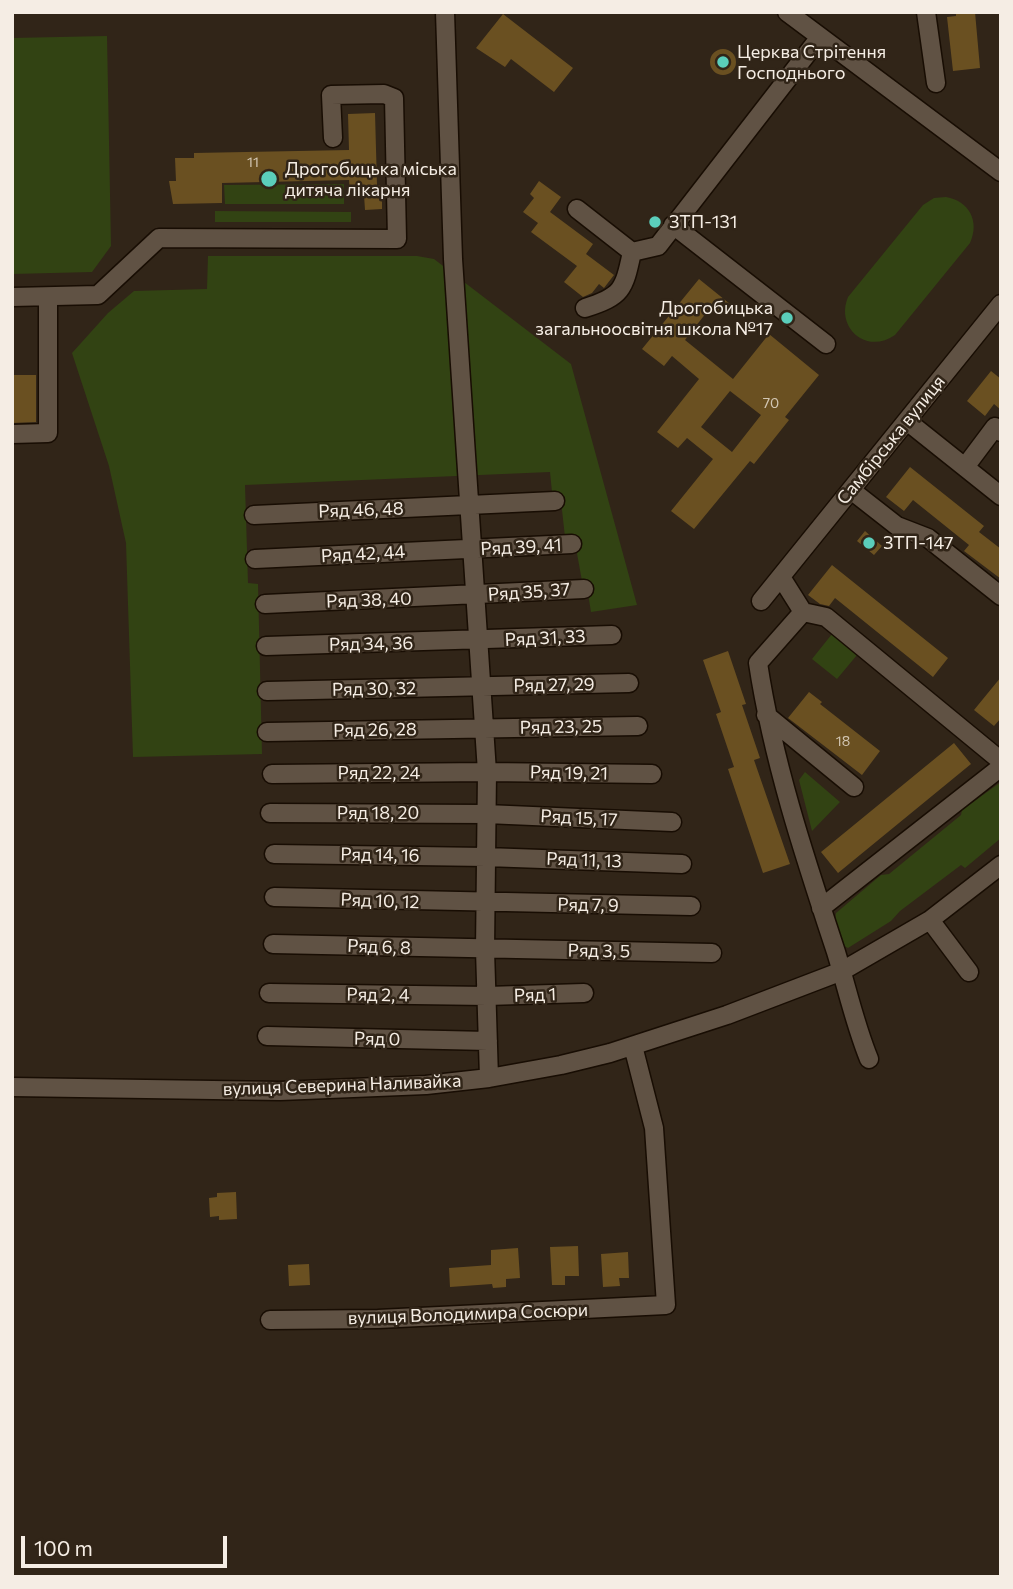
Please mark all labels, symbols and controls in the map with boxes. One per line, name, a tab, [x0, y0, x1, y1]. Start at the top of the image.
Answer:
place label: Церква Стрітення Господнього	[737, 41, 886, 84]
marker: Церква Стрітення Господнього	[715, 54, 731, 70]
house number: 11	[247, 154, 259, 170]
place label: Дрогобицька міська дитяча лікарня	[285, 158, 457, 200]
marker: Дрогобицька міська дитяча лікарня	[259, 169, 279, 189]
place label: ЗТП-131	[669, 211, 737, 233]
marker: ЗТП-131	[647, 214, 663, 230]
place label: Дрогобицька загальноосвітня школа №17	[535, 297, 773, 340]
marker: Дрогобицька загальноосвітня школа №17	[779, 310, 795, 326]
street label: Самбірська вулиця	[832, 371, 950, 509]
house number: 70	[763, 395, 779, 411]
street label: Ряд 46, 48	[318, 498, 404, 522]
place label: ЗТП-147	[883, 532, 953, 554]
street label: Ряд 39, 41	[480, 534, 562, 560]
marker: ЗТП-147	[861, 535, 877, 551]
street label: Ряд 42, 44	[320, 541, 406, 567]
street label: Ряд 35, 37	[487, 578, 571, 606]
street label: Ряд 38, 40	[326, 588, 412, 612]
street label: Ряд 31, 33	[504, 625, 586, 651]
street label: Ряд 34, 36	[329, 632, 413, 656]
street label: Ряд 27, 29	[513, 673, 595, 697]
street label: Ряд 30, 32	[332, 677, 416, 701]
street label: Ряд 23, 25	[520, 715, 602, 739]
street label: Ряд 26, 28	[333, 718, 417, 742]
house number: 18	[836, 733, 850, 749]
street label: Ряд 22, 24	[338, 762, 420, 784]
street label: Ряд 19, 21	[530, 762, 608, 784]
street label: Ряд 18, 20	[337, 802, 419, 824]
street label: Ряд 15, 17	[540, 805, 618, 831]
street label: Ряд 14, 16	[340, 844, 420, 866]
street label: Ряд 11, 13	[546, 848, 622, 872]
street label: Ряд 10, 12	[340, 889, 420, 913]
street label: Ряд 7, 9	[557, 894, 619, 916]
street label: Ряд 6, 8	[347, 935, 411, 959]
street label: Ряд 3, 5	[568, 940, 630, 962]
street label: Ряд 1	[513, 983, 557, 1007]
street label: Ряд 2, 4	[346, 984, 410, 1006]
street label: Ряд 0	[354, 1028, 400, 1050]
street label: вулиця Северина Наливайка	[222, 1070, 462, 1100]
street label: вулиця Володимира Сосюри	[347, 1299, 589, 1329]
scale bar	[24, 1522, 231, 1566]
text: 100 m	[34, 1535, 93, 1560]

